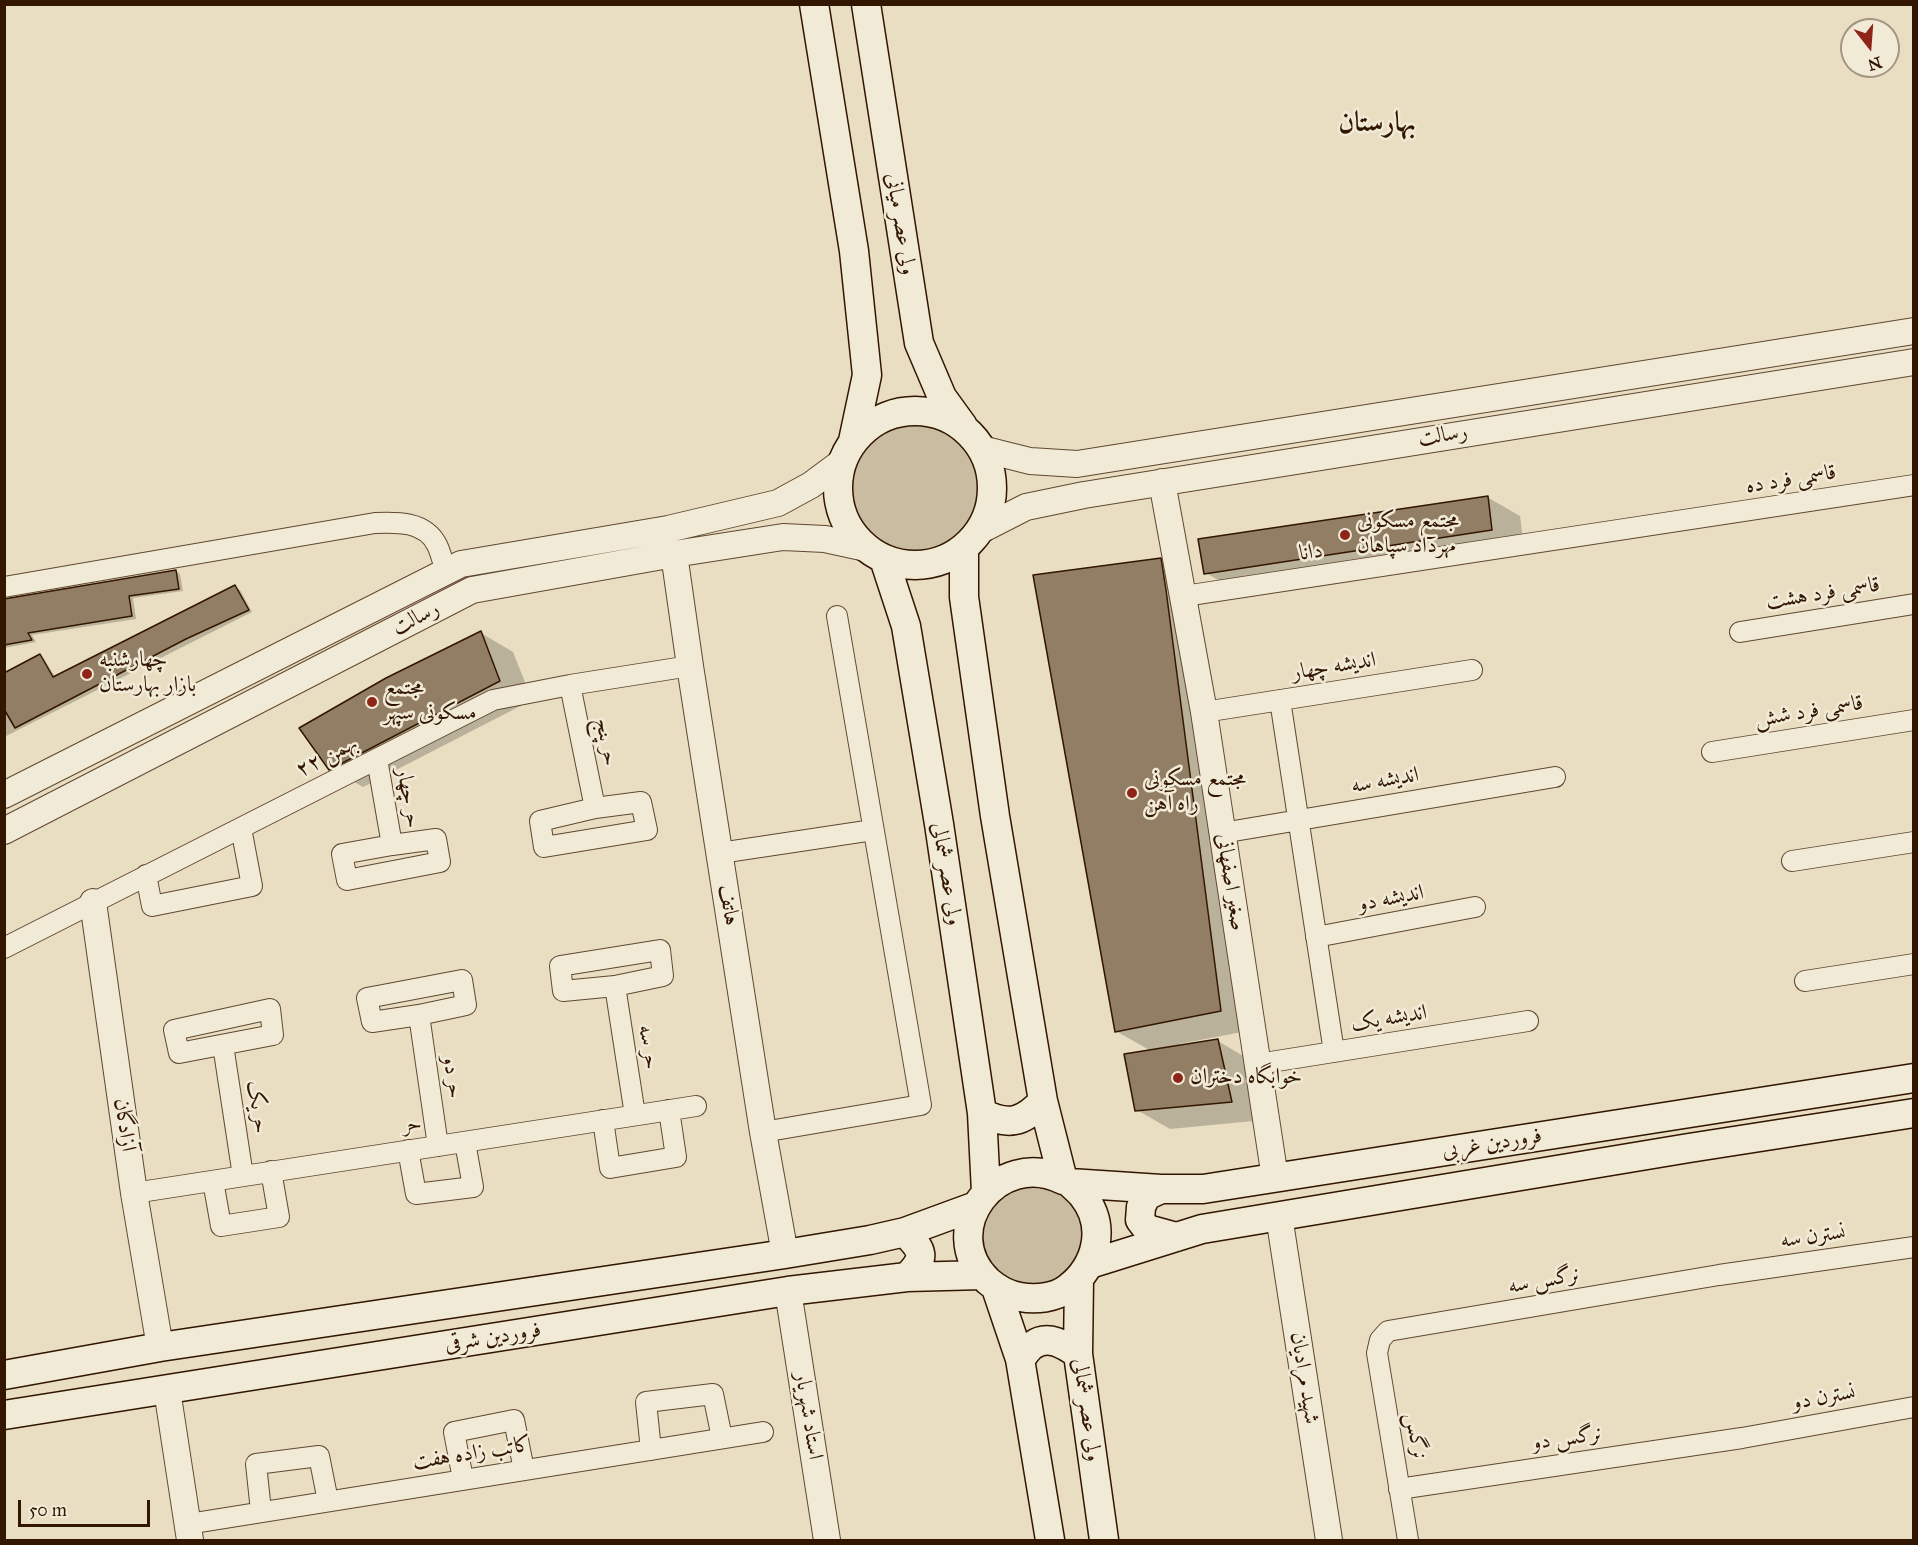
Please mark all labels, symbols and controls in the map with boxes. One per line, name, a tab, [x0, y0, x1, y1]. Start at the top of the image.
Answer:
north arrow	[1840, 18, 1900, 78]
text: N	[1866, 53, 1884, 75]
district label: بهارستان	[1338, 107, 1416, 141]
street label: ولی عصر میانی	[879, 171, 921, 277]
street label: رسالت	[1416, 419, 1470, 453]
street label: قاسمی فرد ده	[1744, 460, 1838, 500]
place label: مجتمع مسکونی مهرداد سپاهان	[1357, 509, 1459, 560]
marker: مجتمع مسکونی مهرداد سپاهان	[1338, 528, 1352, 542]
street label: دانا	[1297, 538, 1325, 568]
street label: قاسمی فرد هشت	[1764, 572, 1882, 616]
street label: رسالت	[388, 596, 444, 642]
street label: اندیشه چهار	[1290, 647, 1378, 687]
place label: چهارشنبه بازار بهارستان	[99, 648, 196, 700]
marker: چهارشنبه بازار بهارستان	[80, 667, 94, 681]
place label: مجتمع مسکونی سپهر	[384, 676, 477, 728]
street label: قاسمی فرد شش	[1753, 690, 1865, 734]
marker: مجتمع مسکونی سپهر	[365, 695, 379, 709]
street label: حر پنج	[588, 716, 624, 768]
street label: ۲۲ بهمن	[292, 730, 362, 784]
street label: اندیشه سه	[1349, 762, 1421, 800]
street label: حر چهار	[390, 766, 426, 830]
place label: مجتمع مسکونی راه آهن	[1144, 767, 1246, 818]
marker: مجتمع مسکونی راه آهن	[1125, 786, 1139, 800]
street label: ولی عصر شمالی	[925, 821, 967, 927]
street label: صغیر اصفهانی	[1209, 831, 1251, 933]
street label: اندیشه دو	[1356, 880, 1426, 918]
street label: هاتف	[712, 883, 744, 927]
street label: اندیشه یک	[1349, 1000, 1429, 1038]
street label: حر سه	[631, 1023, 665, 1071]
street label: حر دو	[436, 1054, 468, 1100]
place label: خوابگاه دختران	[1190, 1065, 1302, 1091]
marker: خوابگاه دختران	[1171, 1071, 1185, 1085]
street label: حر یک	[240, 1079, 274, 1135]
street label: آزادگان	[107, 1097, 141, 1153]
street label: حر	[400, 1110, 424, 1140]
street label: فروردین غربی	[1440, 1123, 1544, 1165]
street label: نسترن سه	[1779, 1219, 1847, 1255]
street label: نرگس سه	[1506, 1262, 1582, 1300]
street label: فروردین شرقی	[443, 1317, 543, 1359]
street label: شهید مرادیان	[1284, 1330, 1324, 1426]
street label: ولی عصر شمالی	[1066, 1357, 1106, 1463]
street label: استاد شهریار	[788, 1370, 828, 1462]
street label: نسترن دو	[1790, 1379, 1858, 1417]
street label: نرگس	[1398, 1411, 1432, 1461]
street label: نرگس دو	[1530, 1421, 1604, 1457]
street label: کاتب زاده هفت	[411, 1432, 533, 1476]
scale bar	[21, 1488, 153, 1526]
text: 50 m	[29, 1499, 67, 1521]

